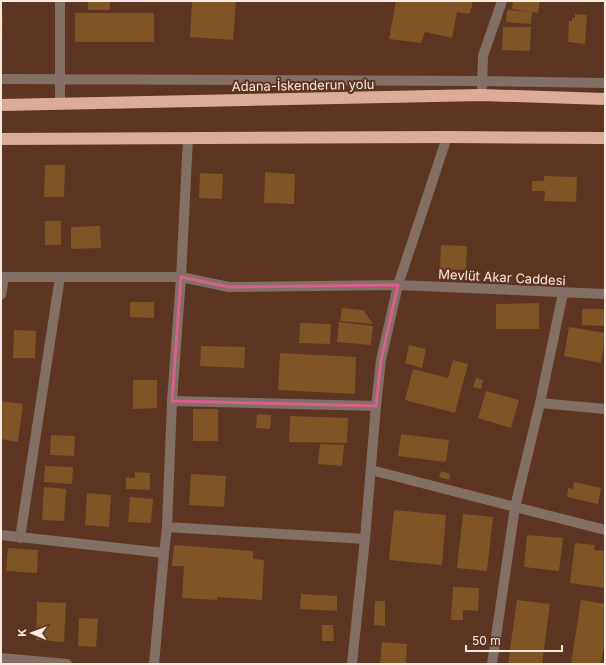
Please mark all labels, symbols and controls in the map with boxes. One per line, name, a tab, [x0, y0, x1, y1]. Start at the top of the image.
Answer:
street label: Adana-İskenderun yolu	[231, 76, 375, 94]
street label: Mevlüt Akar Caddesi	[438, 266, 566, 288]
north arrow	[12, 613, 52, 653]
scale bar	[466, 627, 562, 653]
text: K	[15, 629, 29, 637]
text: 50 m	[472, 633, 501, 648]

